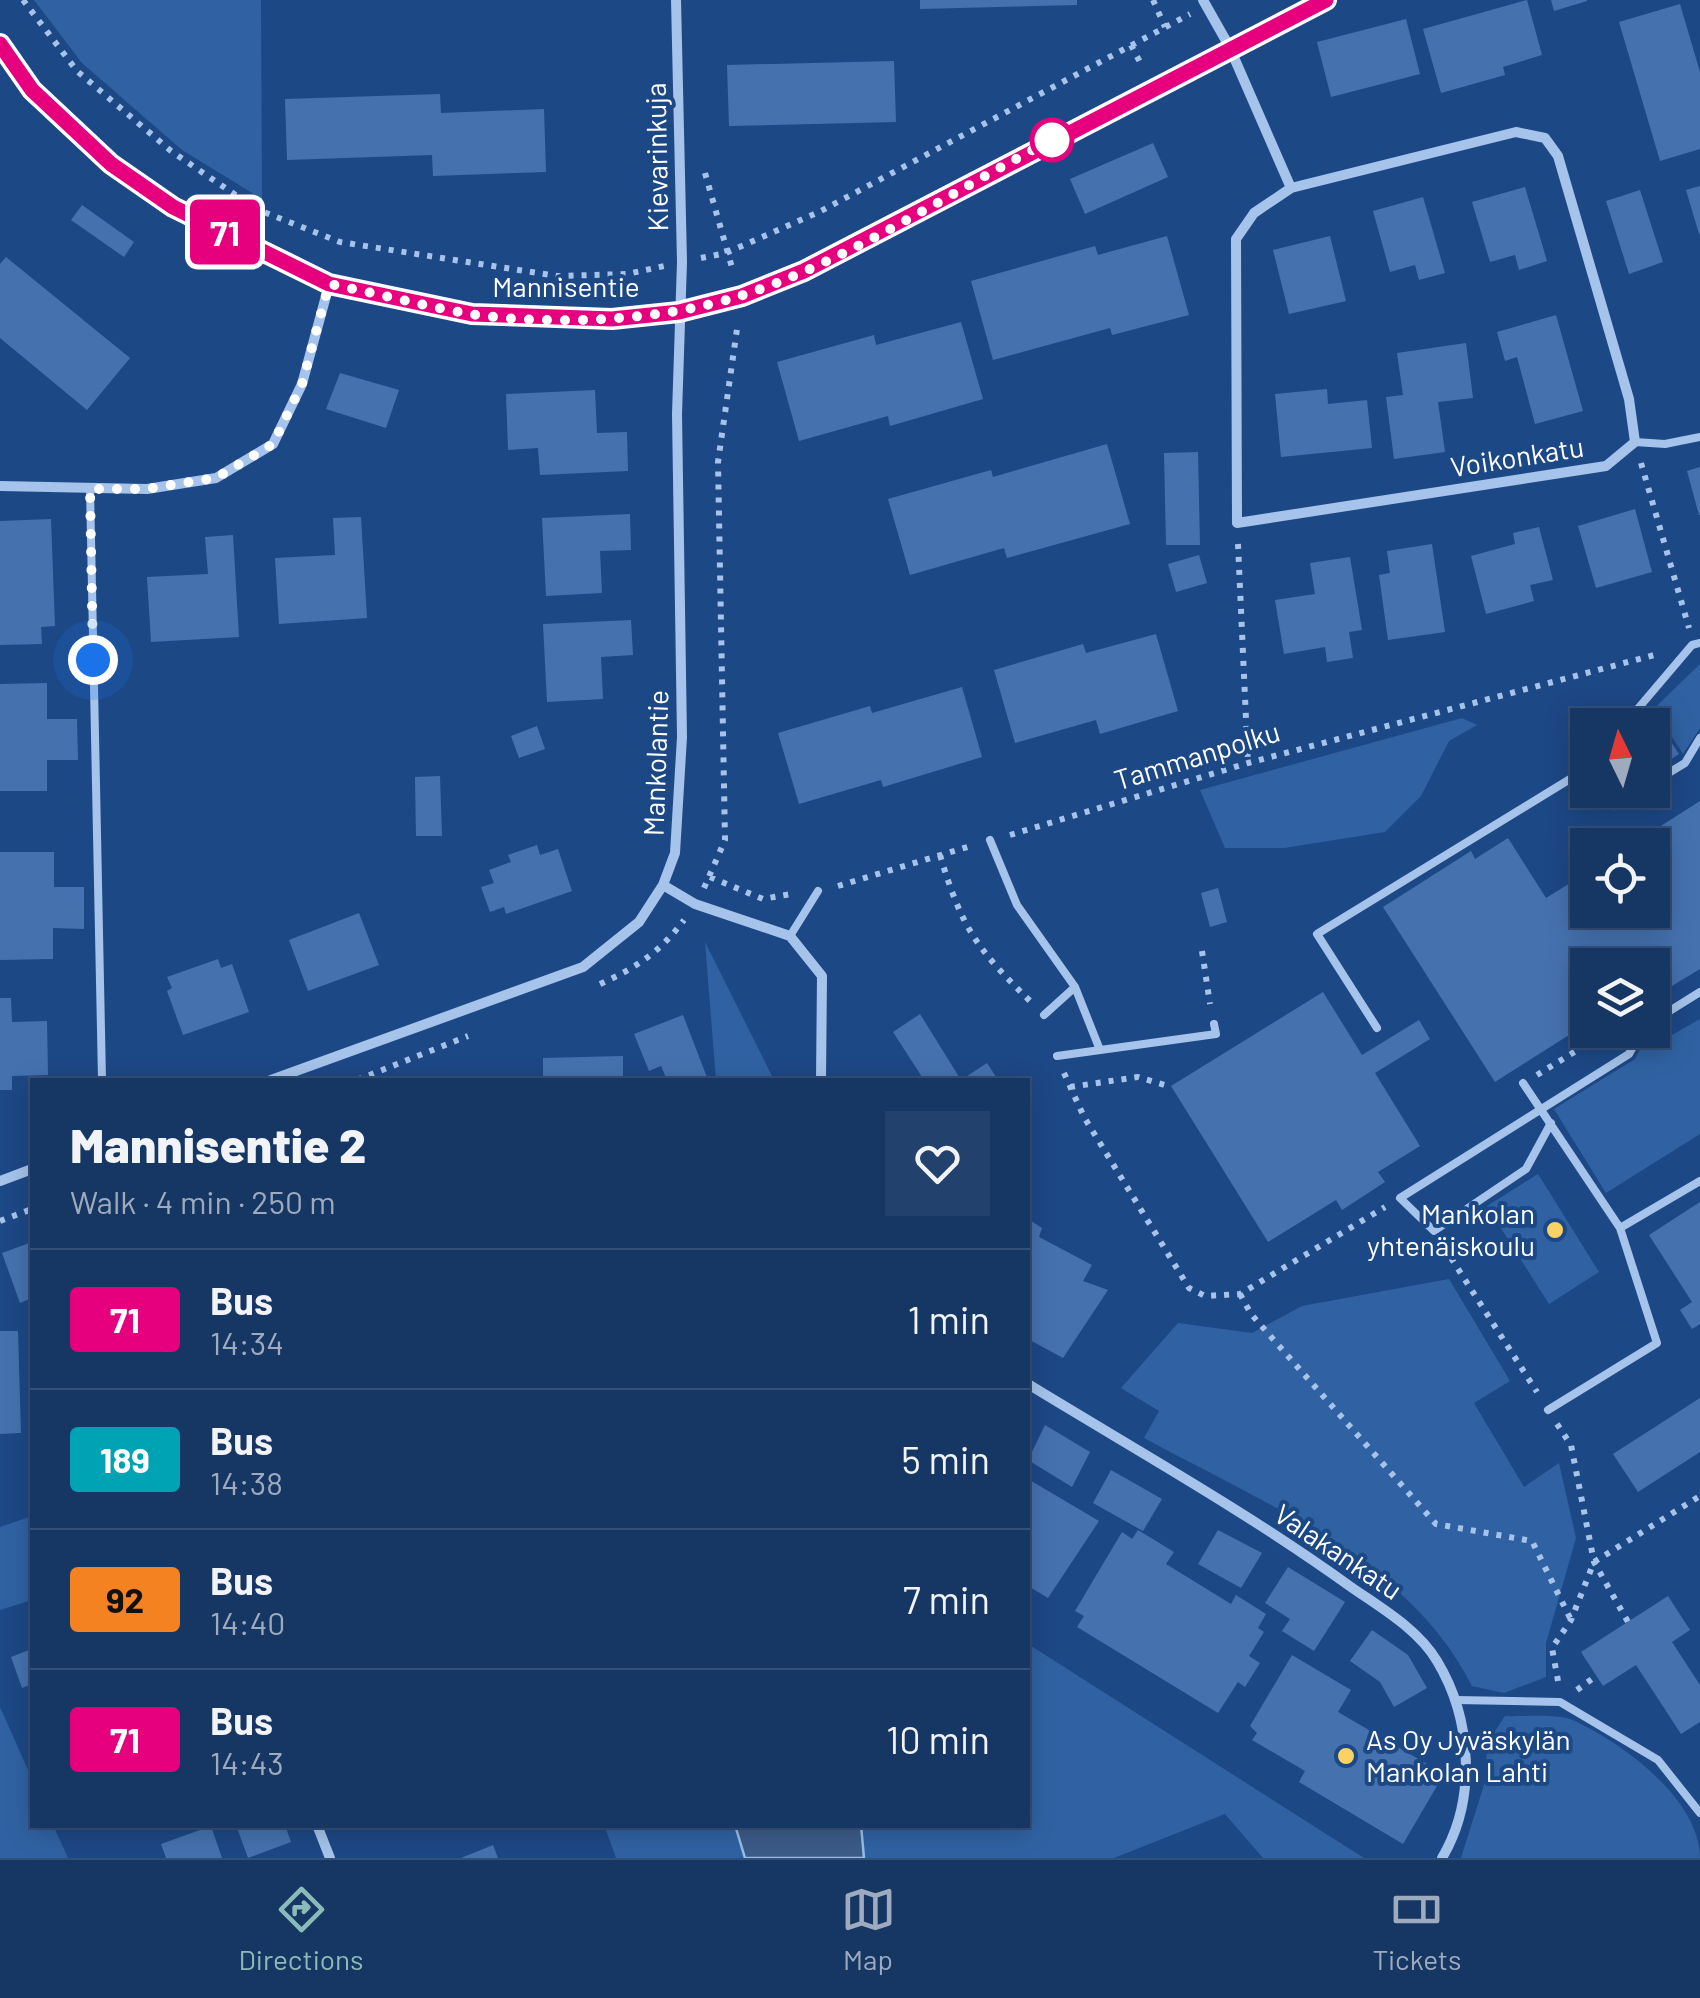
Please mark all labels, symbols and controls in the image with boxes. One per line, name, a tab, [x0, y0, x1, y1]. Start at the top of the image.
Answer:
street label: Kievarinkuja	[638, 82, 674, 232]
unlabelled marker	[1031, 119, 1073, 161]
line badge: 71	[180, 200, 270, 264]
text: 71	[210, 211, 240, 253]
street label: Mannisentie	[492, 269, 640, 303]
street label: Voikonkatu	[1448, 429, 1586, 483]
your location	[68, 635, 118, 685]
street label: Mankolantie	[635, 689, 675, 837]
north arrow	[1570, 708, 1670, 808]
map controls	[1570, 708, 1670, 1048]
street label: Tammanpolku	[1110, 714, 1284, 796]
button: locate	[1570, 828, 1670, 928]
button: layers	[1570, 948, 1670, 1048]
button: heart	[885, 1111, 990, 1216]
text: Mannisentie 2	[70, 1115, 366, 1173]
text: Walk · 4 min · 250 m	[70, 1182, 336, 1220]
place label: Mankolan yhtenäiskoulu	[1367, 1196, 1535, 1262]
marker: Mankolan yhtenäiskoulu	[1544, 1219, 1566, 1241]
text: Bus	[210, 1277, 273, 1323]
text: 1 min	[908, 1296, 990, 1342]
text: 71	[110, 1298, 140, 1340]
text: 14:34	[210, 1323, 284, 1361]
text: Bus	[210, 1417, 273, 1463]
text: 5 min	[901, 1436, 990, 1482]
text: 189	[100, 1438, 150, 1480]
text: 14:38	[210, 1463, 283, 1501]
street label: Valakankatu	[1268, 1496, 1409, 1606]
text: Bus	[210, 1557, 273, 1603]
text: 7 min	[903, 1576, 990, 1622]
text: 92	[106, 1578, 144, 1620]
text: 14:40	[210, 1603, 285, 1641]
text: Bus	[210, 1697, 273, 1743]
text: 10 min	[886, 1716, 990, 1762]
text: 71	[110, 1718, 140, 1760]
place label: As Oy Jyväskylän Mankolan Lahti	[1366, 1722, 1571, 1788]
text: 14:43	[210, 1743, 284, 1781]
marker: As Oy Jyväskylän Mankolan Lahti	[1335, 1745, 1357, 1767]
tab: Directions	[238, 1882, 364, 1976]
tab: Map	[841, 1882, 896, 1976]
tab: Tickets	[1372, 1882, 1462, 1976]

